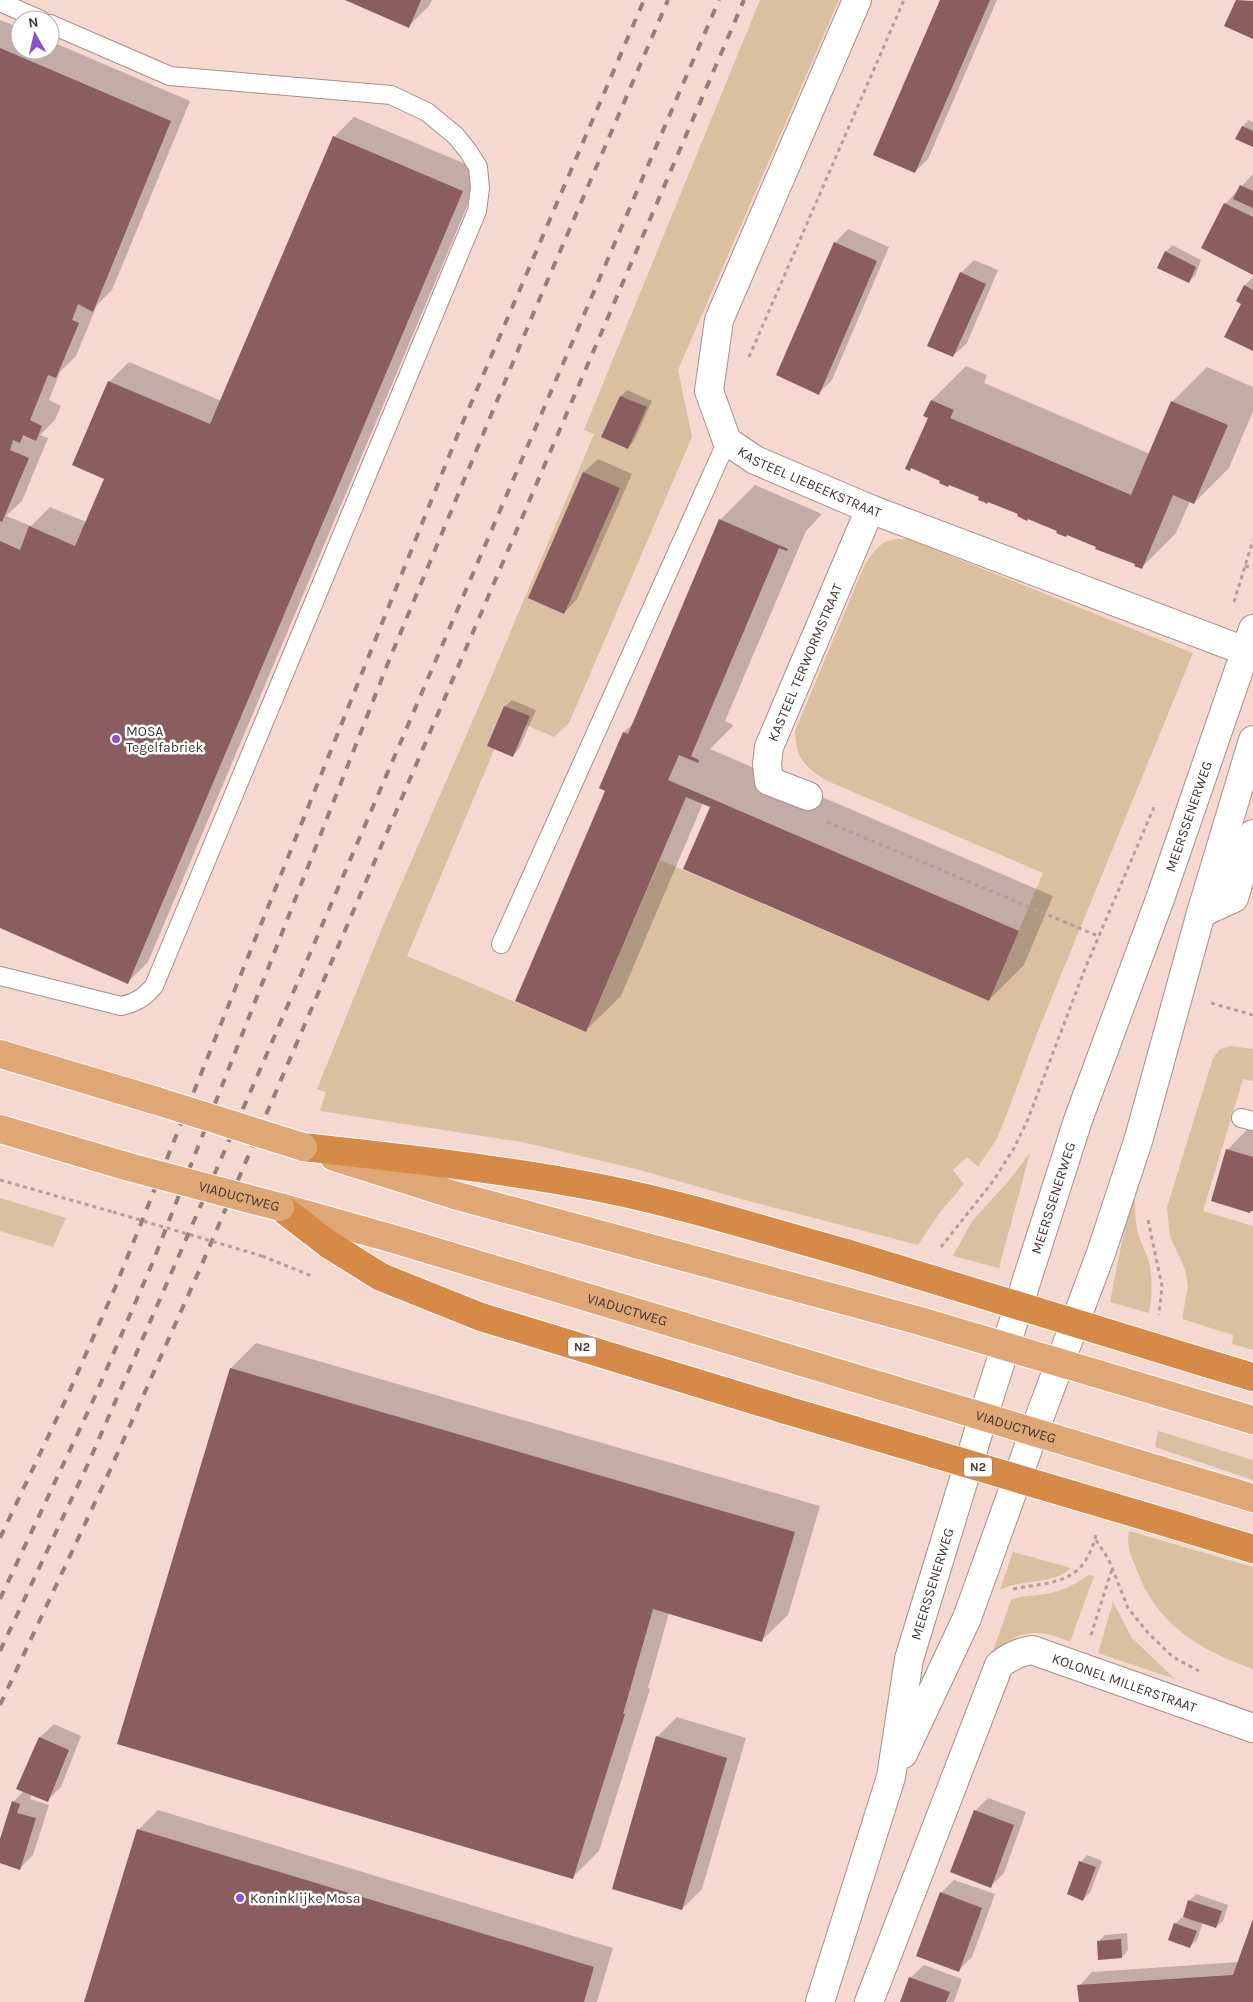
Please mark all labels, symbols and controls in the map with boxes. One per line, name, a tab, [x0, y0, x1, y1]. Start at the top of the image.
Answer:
north arrow	[10, 10, 60, 60]
text: N	[27, 14, 39, 32]
street label: KASTEEL LIEBEEKSTRAAT	[734, 443, 884, 522]
street label: KASTEEL TERWORMSTRAAT	[764, 581, 846, 744]
place label: MOSA Tegelfabriek	[126, 723, 203, 756]
marker: MOSA Tegelfabriek	[110, 733, 122, 745]
street label: MEERSSENERWEG	[1162, 759, 1216, 874]
street label: MEERSSENERWEG	[1028, 1140, 1079, 1256]
street label: VIADUCTWEG	[197, 1178, 282, 1216]
street label: VIADUCTWEG	[585, 1290, 669, 1330]
road number: N2	[568, 1338, 596, 1356]
street label: VIADUCTWEG	[973, 1407, 1058, 1447]
road number: N2	[964, 1458, 992, 1476]
street label: MEERSSENERWEG	[907, 1526, 958, 1642]
street label: KOLONEL MILLERSTRAAT	[1050, 1650, 1199, 1716]
place label: Koninklijke Mosa	[250, 1890, 361, 1907]
marker: Koninklijke Mosa	[234, 1892, 246, 1904]

